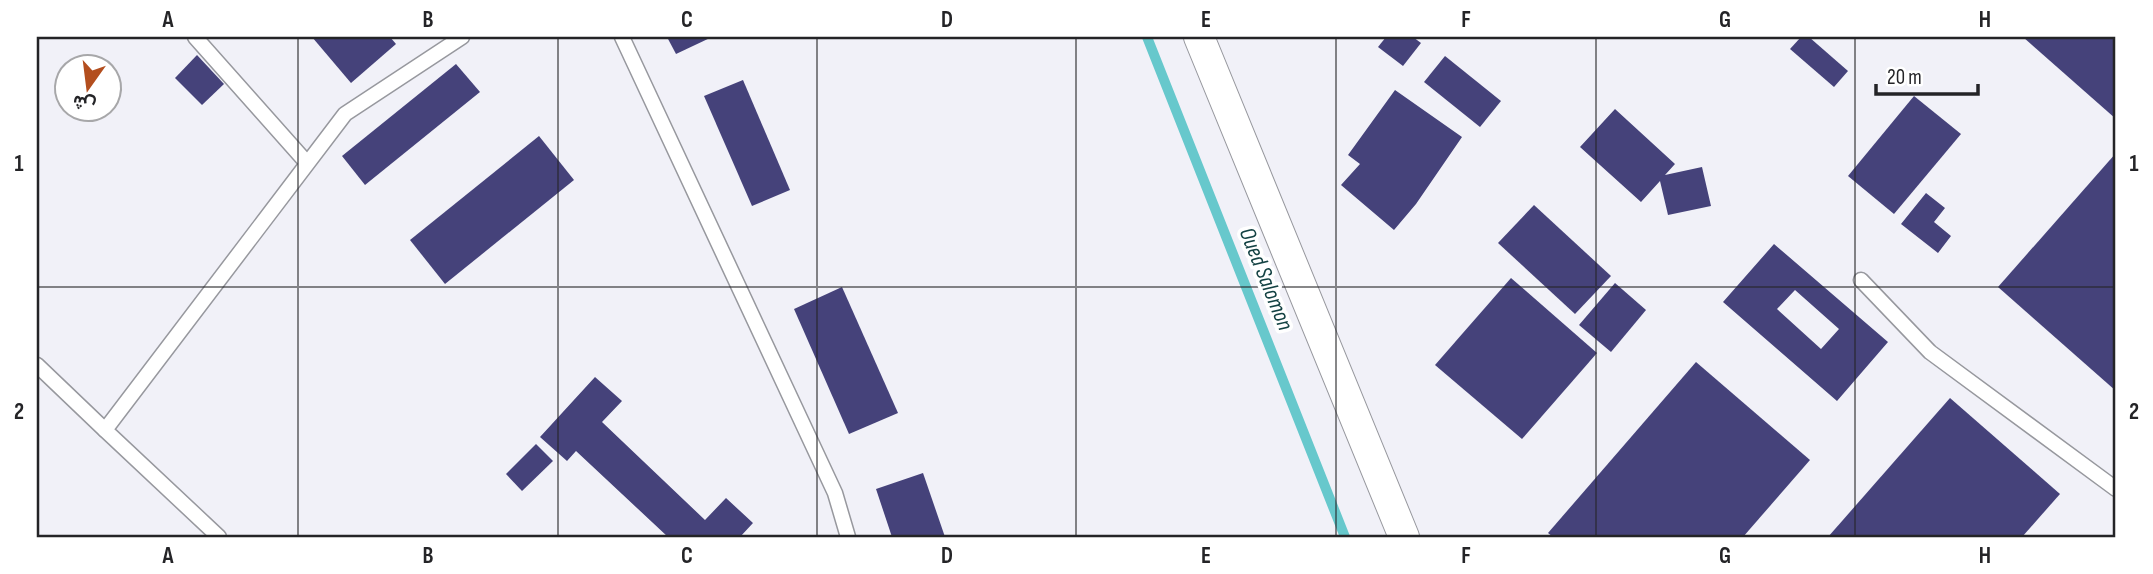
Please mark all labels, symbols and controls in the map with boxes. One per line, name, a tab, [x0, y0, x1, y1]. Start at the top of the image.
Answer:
text: A	[162, 6, 175, 34]
text: B	[423, 6, 434, 34]
text: C	[681, 6, 693, 34]
text: D	[941, 6, 953, 34]
text: E	[1201, 6, 1211, 34]
text: F	[1461, 6, 1471, 34]
text: G	[1719, 6, 1731, 34]
text: H	[1979, 6, 1991, 34]
north arrow	[52, 52, 122, 122]
scale bar	[1876, 52, 1978, 96]
text: 20 m	[1887, 65, 1922, 90]
text: ش	[70, 89, 98, 117]
text: 1	[14, 150, 24, 178]
text: 1	[2129, 150, 2139, 178]
water label: Oued Salomon	[1233, 223, 1299, 335]
text: 2	[14, 398, 24, 426]
text: 2	[2129, 398, 2139, 426]
text: A	[162, 542, 175, 570]
text: B	[423, 542, 434, 570]
text: C	[681, 542, 693, 570]
text: D	[941, 542, 953, 570]
text: E	[1201, 542, 1211, 570]
text: F	[1461, 542, 1471, 570]
text: G	[1719, 542, 1731, 570]
text: H	[1979, 542, 1991, 570]

